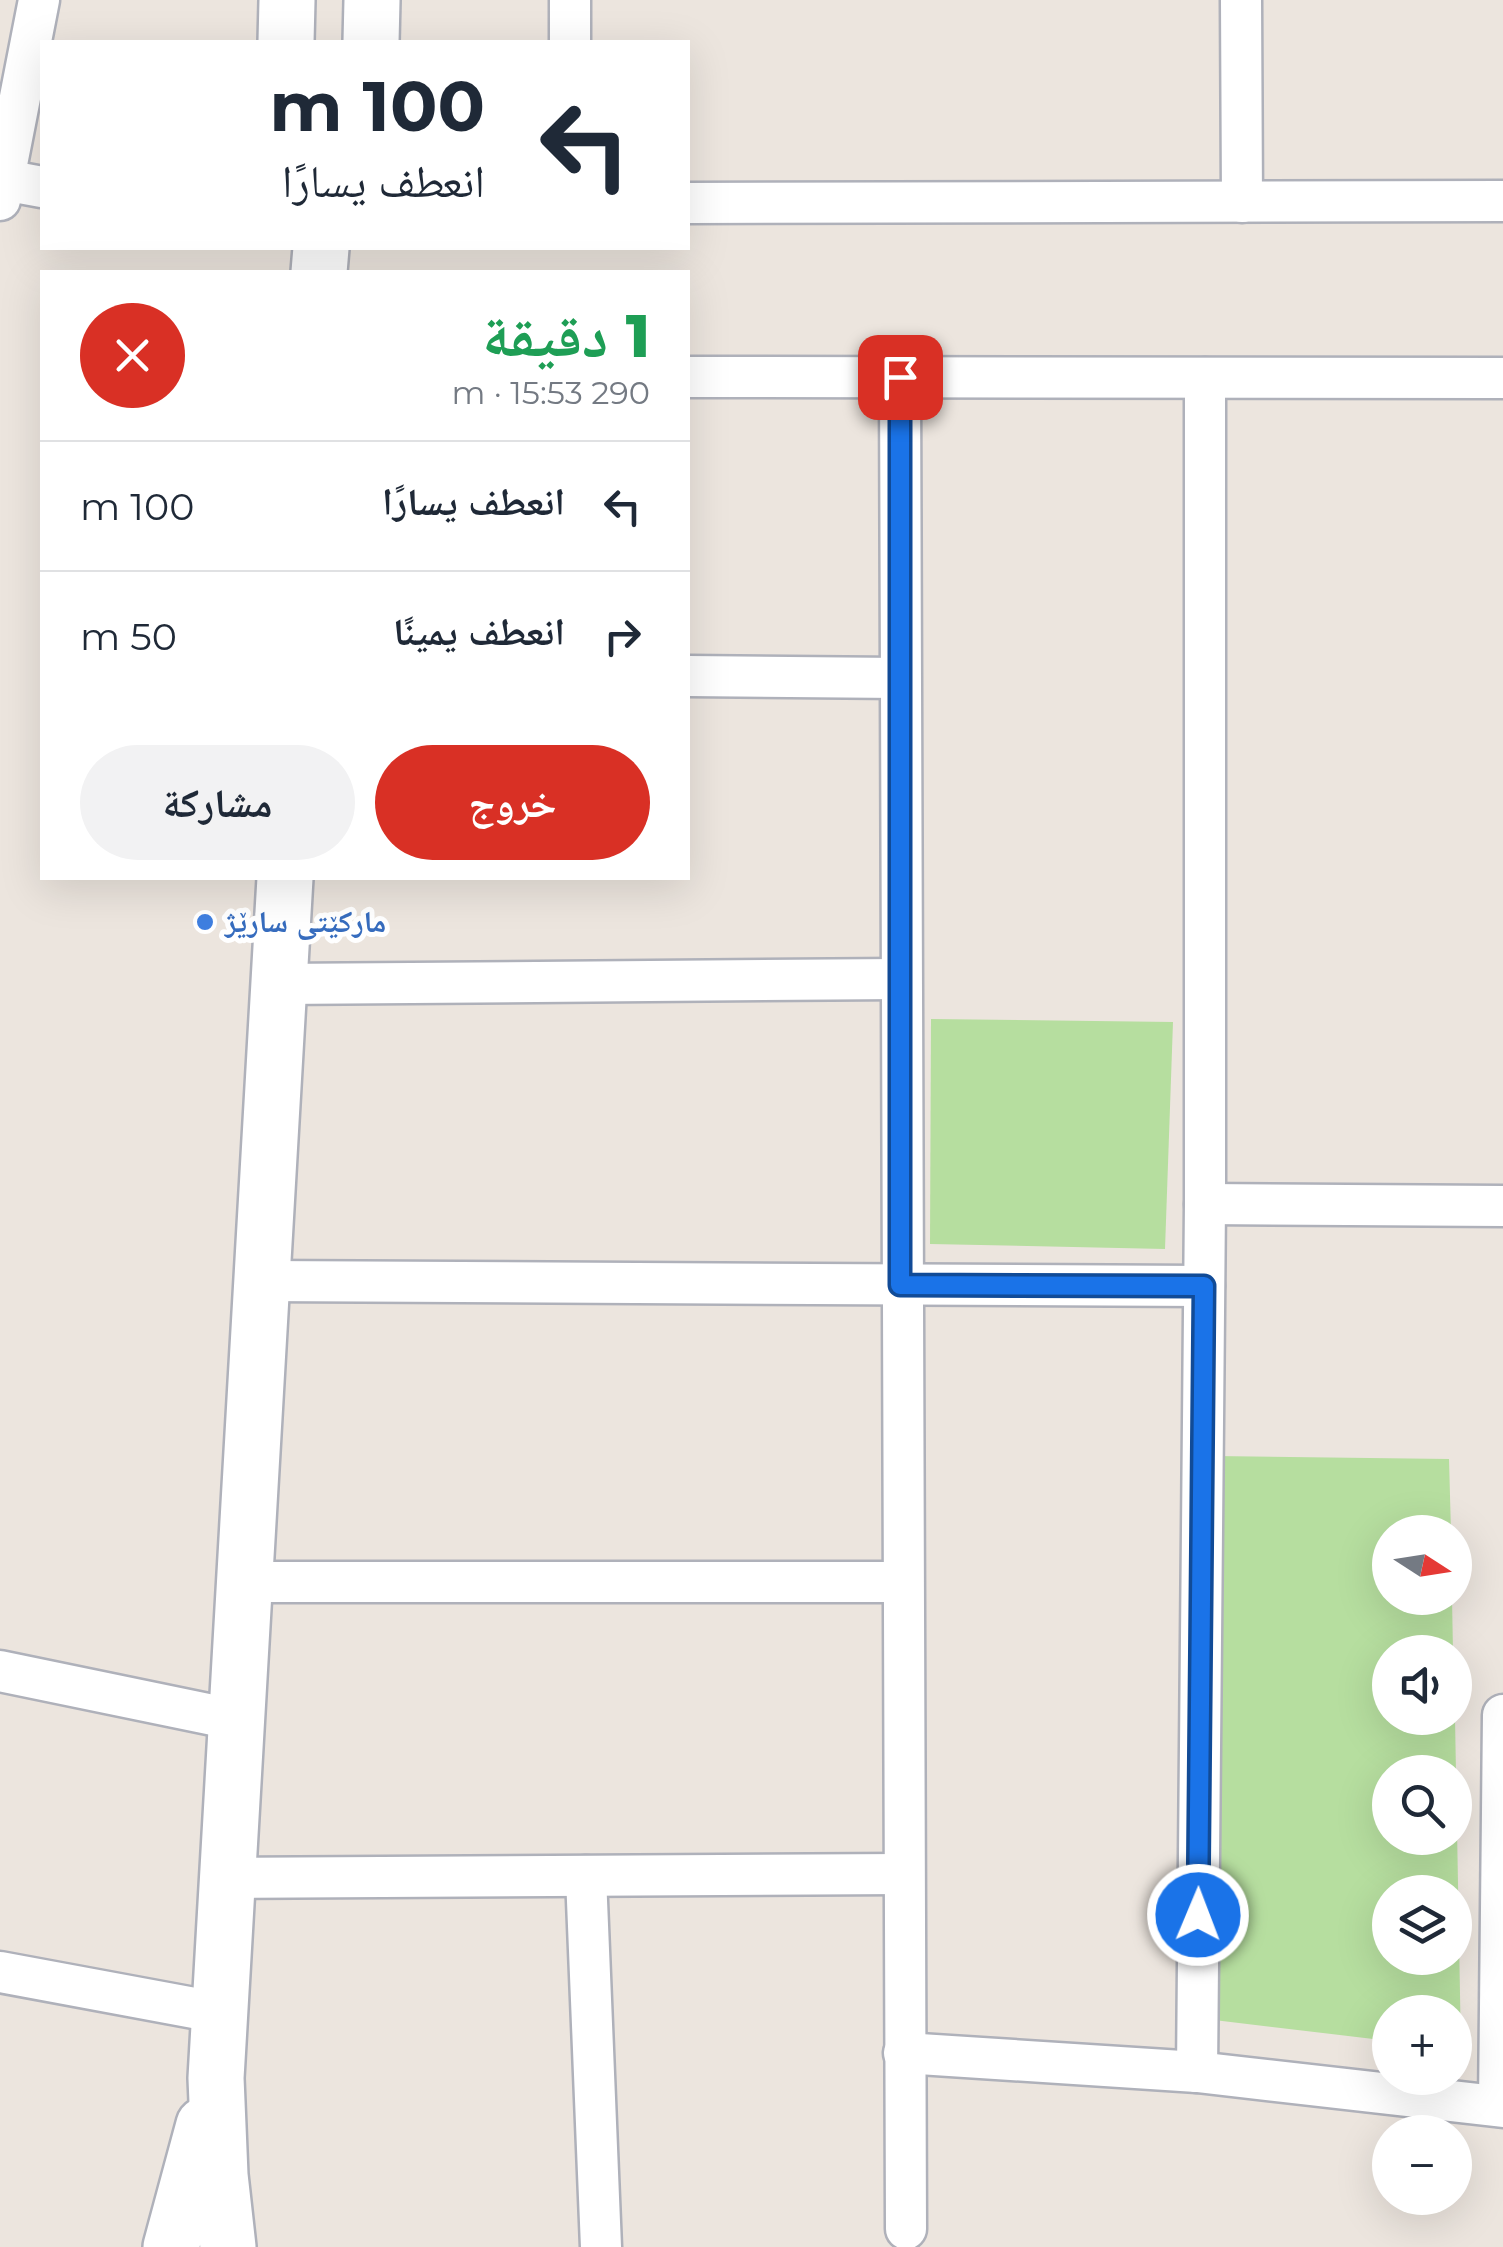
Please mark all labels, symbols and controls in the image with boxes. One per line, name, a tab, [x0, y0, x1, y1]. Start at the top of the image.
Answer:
text: 100 m	[269, 63, 485, 149]
icon: left	[520, 80, 650, 210]
text: انعطف يسارًا	[282, 153, 485, 208]
text: 1 دقيقة	[482, 299, 650, 372]
button: close	[80, 303, 185, 408]
pin	[858, 335, 943, 420]
icon: arrive	[873, 350, 928, 405]
text: 290 m · 15:53	[452, 373, 650, 412]
text: انعطف يسارًا	[382, 478, 565, 525]
icon: left	[595, 479, 650, 534]
text: 100 m	[80, 483, 194, 530]
text: انعطف يمينًا	[393, 608, 565, 655]
icon: right	[595, 609, 650, 664]
text: 50 m	[80, 613, 177, 660]
button: مشاركة	[80, 745, 355, 860]
button: خروج	[375, 745, 650, 860]
place label: مارکێتی سارێژ	[223, 903, 386, 940]
marker: مارکێتی سارێژ	[194, 911, 216, 933]
north arrow	[1372, 1515, 1472, 1615]
map controls	[1372, 1515, 1472, 2215]
button: sound	[1372, 1635, 1472, 1735]
button: search	[1372, 1755, 1472, 1855]
position arrow	[1146, 1863, 1250, 1967]
button: layers	[1372, 1875, 1472, 1975]
button: +	[1372, 1995, 1472, 2095]
button: −	[1372, 2115, 1472, 2215]

